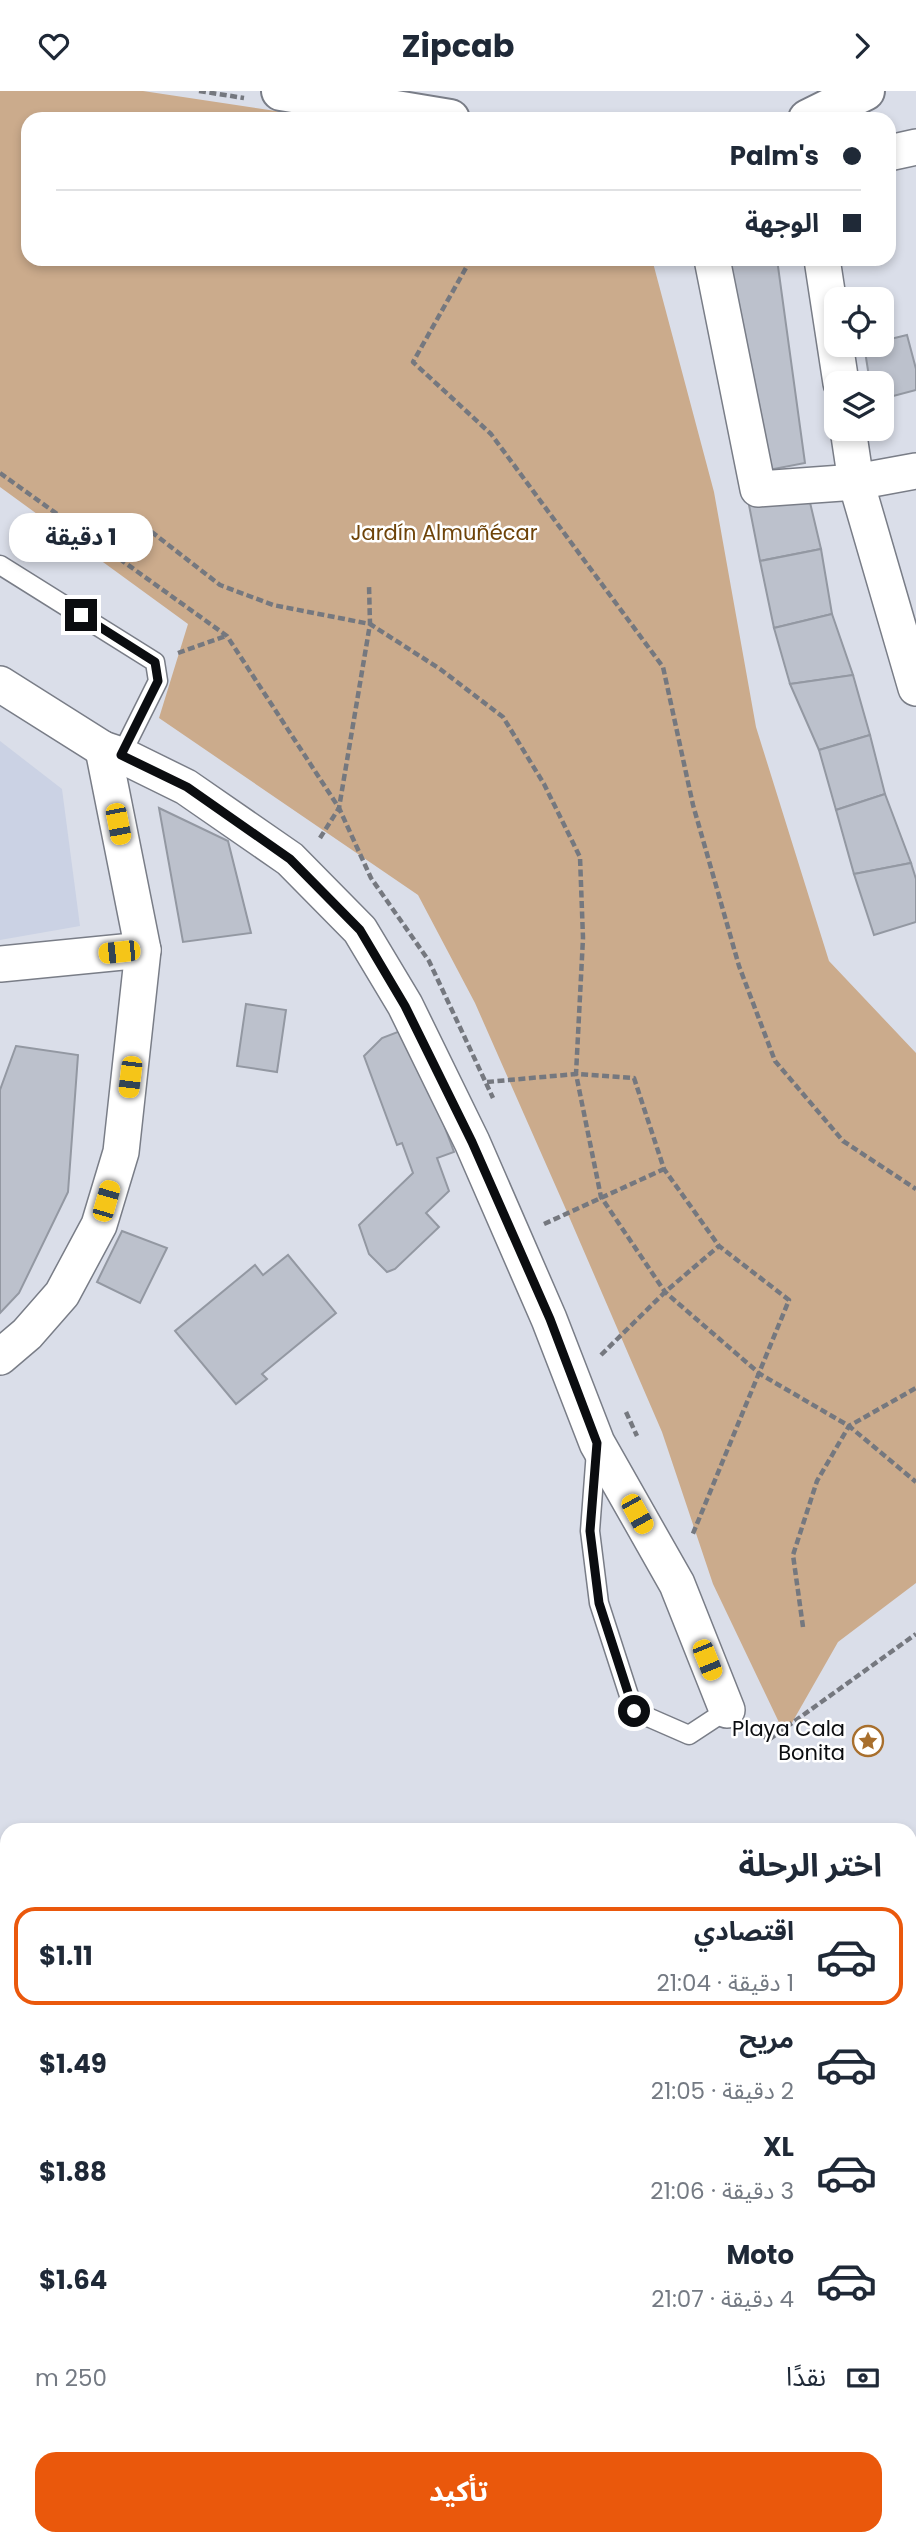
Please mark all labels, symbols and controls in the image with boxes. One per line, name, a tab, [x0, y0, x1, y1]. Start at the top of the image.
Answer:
text: Zipcab	[401, 23, 515, 68]
icon: heart	[35, 27, 73, 65]
icon: forward	[843, 27, 881, 65]
text: Palm's	[730, 138, 819, 174]
text: الوجهة	[745, 205, 819, 241]
map controls	[824, 287, 894, 441]
button: locate	[824, 287, 894, 357]
button: layers	[824, 371, 894, 441]
callout: 1 دقيقة	[9, 513, 153, 563]
park label: Jardín Almuñécar	[350, 518, 538, 547]
text: 1 دقيقة	[45, 521, 117, 553]
route end	[65, 599, 97, 631]
car	[104, 801, 133, 847]
car	[98, 939, 141, 965]
car	[118, 1055, 143, 1099]
car	[91, 1178, 122, 1224]
car	[618, 1491, 657, 1537]
car	[690, 1637, 725, 1683]
route start	[618, 1695, 650, 1727]
place label: Playa Cala Bonita	[732, 1714, 845, 1767]
place icon: Playa Cala Bonita	[851, 1724, 885, 1758]
text: اختر الرحلة	[739, 1842, 882, 1887]
text: اقتصادي	[694, 1913, 794, 1949]
icon: car	[815, 1925, 878, 1988]
text: $1.11	[39, 1938, 93, 1974]
text: 1 دقيقة · 21:04	[657, 1967, 794, 1999]
text: مريح	[739, 2021, 794, 2057]
icon: car	[815, 2033, 878, 2096]
text: $1.49	[39, 2046, 107, 2082]
text: 2 دقيقة · 21:05	[651, 2075, 794, 2107]
text: XL	[763, 2129, 794, 2165]
icon: car	[815, 2141, 878, 2204]
text: $1.88	[39, 2154, 107, 2190]
text: 3 دقيقة · 21:06	[650, 2175, 794, 2207]
text: Moto	[726, 2237, 794, 2273]
icon: car	[815, 2249, 878, 2312]
text: $1.64	[39, 2262, 107, 2298]
text: 4 دقيقة · 21:07	[651, 2283, 794, 2315]
text: نقدًا	[786, 2359, 826, 2395]
icon: cash	[844, 2359, 882, 2397]
text: 250 m	[35, 2362, 107, 2394]
button: تأكيد	[35, 2452, 882, 2532]

